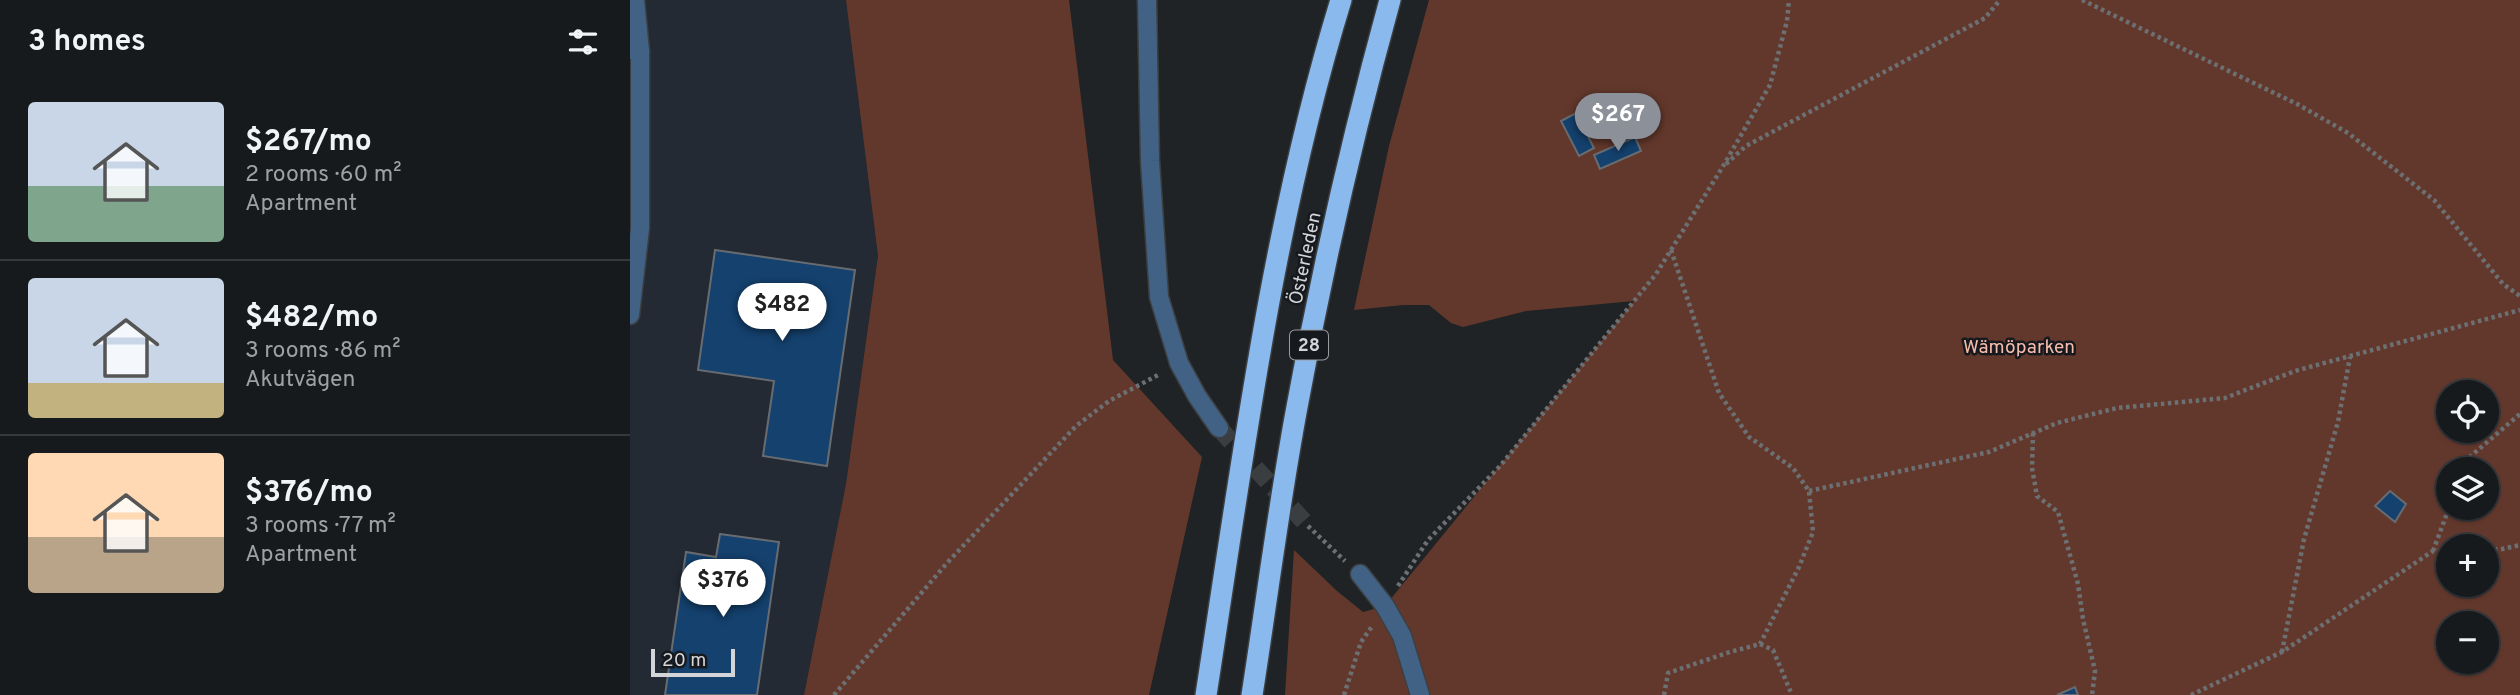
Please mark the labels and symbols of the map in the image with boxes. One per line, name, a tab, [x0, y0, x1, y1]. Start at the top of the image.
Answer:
pin: $267	[1577, 94, 1659, 153]
street label: Österleden	[1283, 210, 1327, 307]
pin: $482	[741, 284, 823, 343]
road number: 28	[1290, 330, 1328, 360]
park label: Wämöparken	[1963, 336, 2075, 360]
pin: $376	[682, 560, 764, 619]
scale bar	[651, 646, 735, 678]

